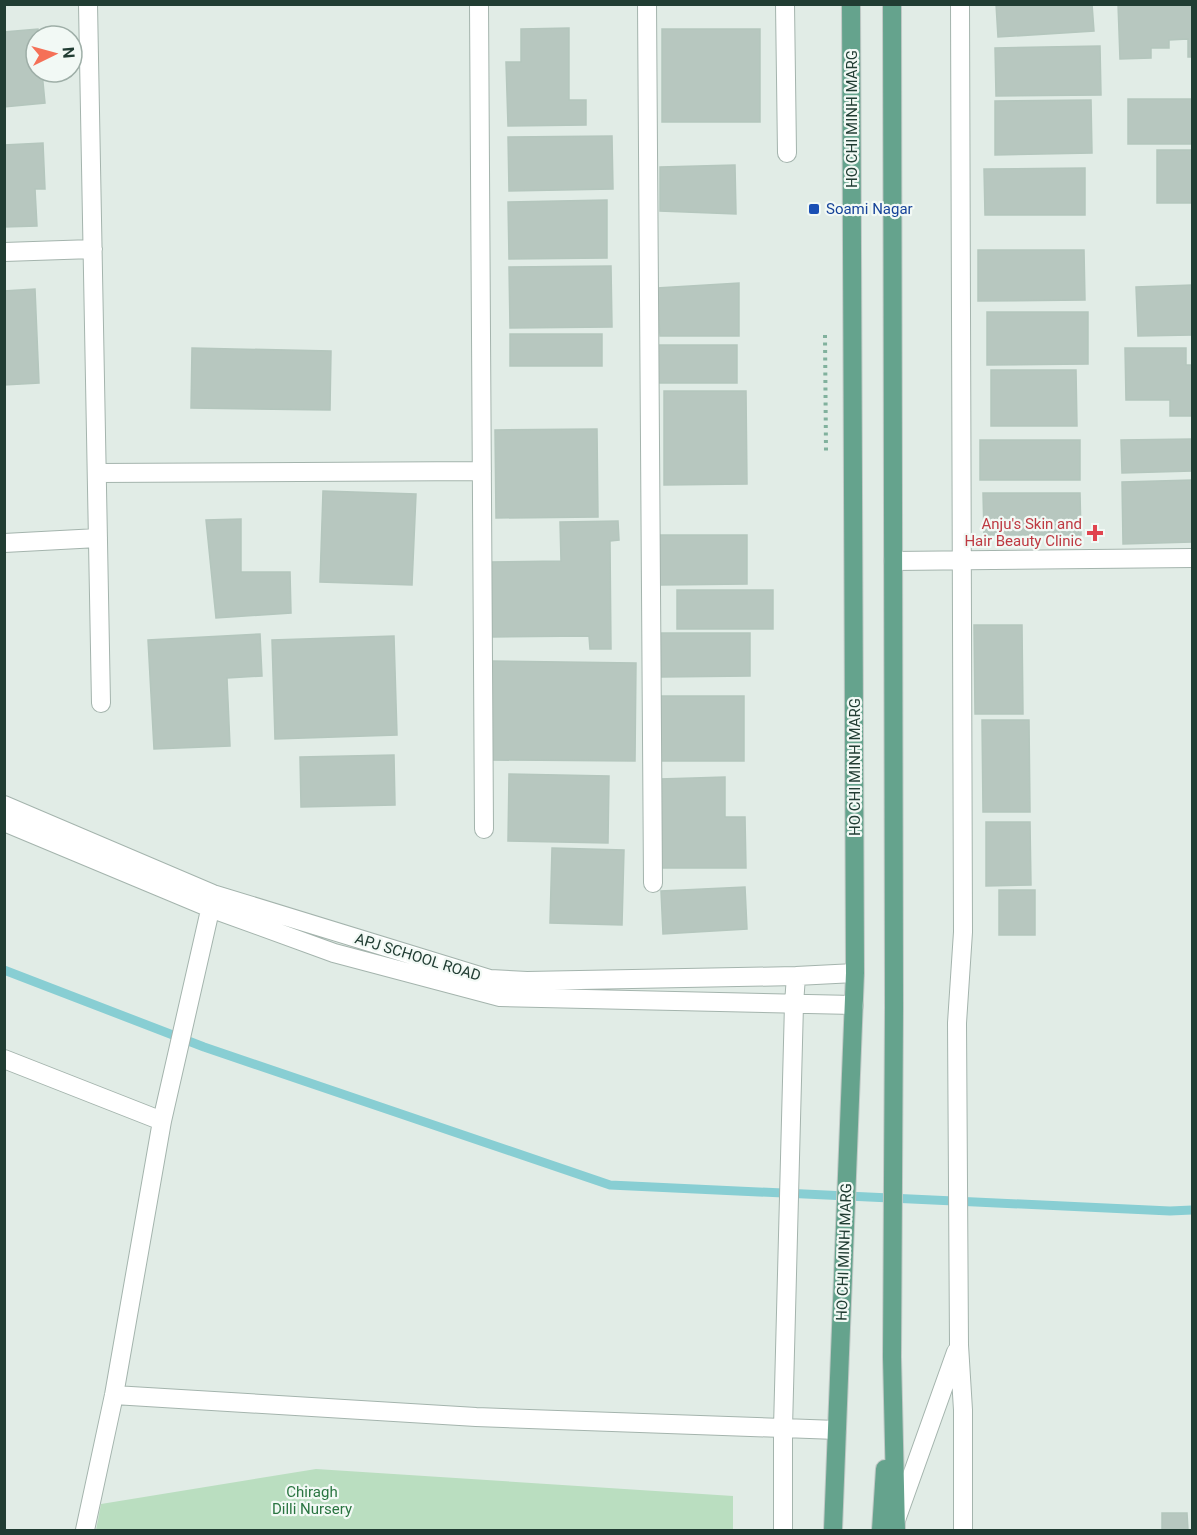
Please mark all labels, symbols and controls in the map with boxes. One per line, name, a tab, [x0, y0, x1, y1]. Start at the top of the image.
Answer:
north arrow	[24, 24, 84, 84]
text: N	[58, 46, 78, 59]
street label: HO CHI MINH MARG	[843, 50, 861, 188]
place label: Soami Nagar	[826, 200, 913, 218]
marker: Soami Nagar	[807, 202, 821, 216]
place label: Anju's Skin and Hair Beauty Clinic	[964, 515, 1082, 550]
marker: Anju's Skin and Hair Beauty Clinic	[1086, 524, 1104, 542]
street label: HO CHI MINH MARG	[846, 698, 864, 836]
street label: APJ SCHOOL ROAD	[353, 929, 483, 985]
street label: HO CHI MINH MARG	[833, 1183, 855, 1321]
park label: Chiragh Dilli Nursery	[272, 1483, 352, 1518]

